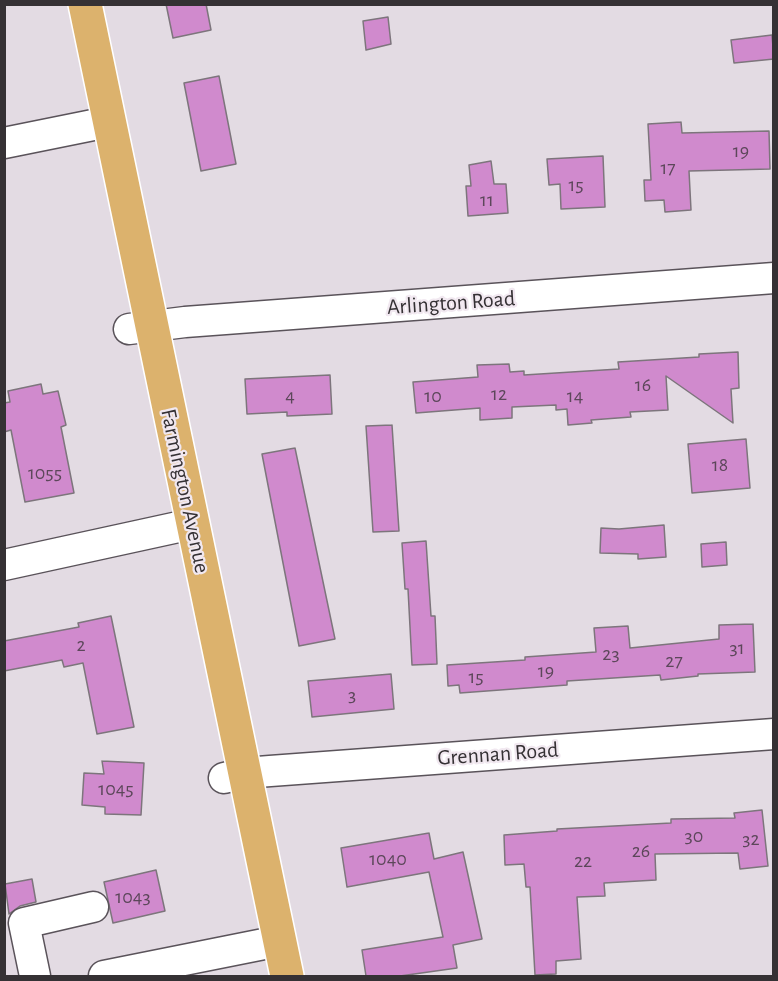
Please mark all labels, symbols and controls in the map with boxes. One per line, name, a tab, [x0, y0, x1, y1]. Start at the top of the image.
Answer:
house number: 19	[733, 139, 749, 163]
house number: 17	[660, 156, 676, 180]
house number: 15	[568, 173, 584, 197]
house number: 11	[480, 188, 494, 212]
street label: Arlington Road	[386, 285, 516, 321]
house number: 16	[635, 373, 651, 397]
house number: 12	[491, 382, 507, 406]
house number: 4	[285, 384, 295, 408]
house number: 10	[424, 384, 442, 408]
house number: 14	[567, 384, 583, 408]
street label: Farmington Avenue	[155, 406, 215, 576]
house number: 18	[712, 453, 728, 477]
house number: 1055	[28, 461, 62, 485]
house number: 2	[76, 633, 86, 657]
house number: 31	[729, 636, 745, 660]
house number: 23	[602, 642, 620, 666]
house number: 27	[665, 649, 683, 673]
house number: 19	[538, 659, 554, 683]
house number: 15	[468, 665, 484, 689]
house number: 3	[348, 683, 356, 707]
street label: Grennan Road	[437, 737, 559, 771]
house number: 1045	[98, 777, 134, 801]
house number: 30	[685, 824, 703, 848]
house number: 32	[742, 827, 760, 851]
house number: 26	[632, 839, 650, 863]
house number: 1040	[369, 847, 407, 871]
house number: 22	[574, 849, 592, 873]
house number: 1043	[115, 885, 151, 909]

